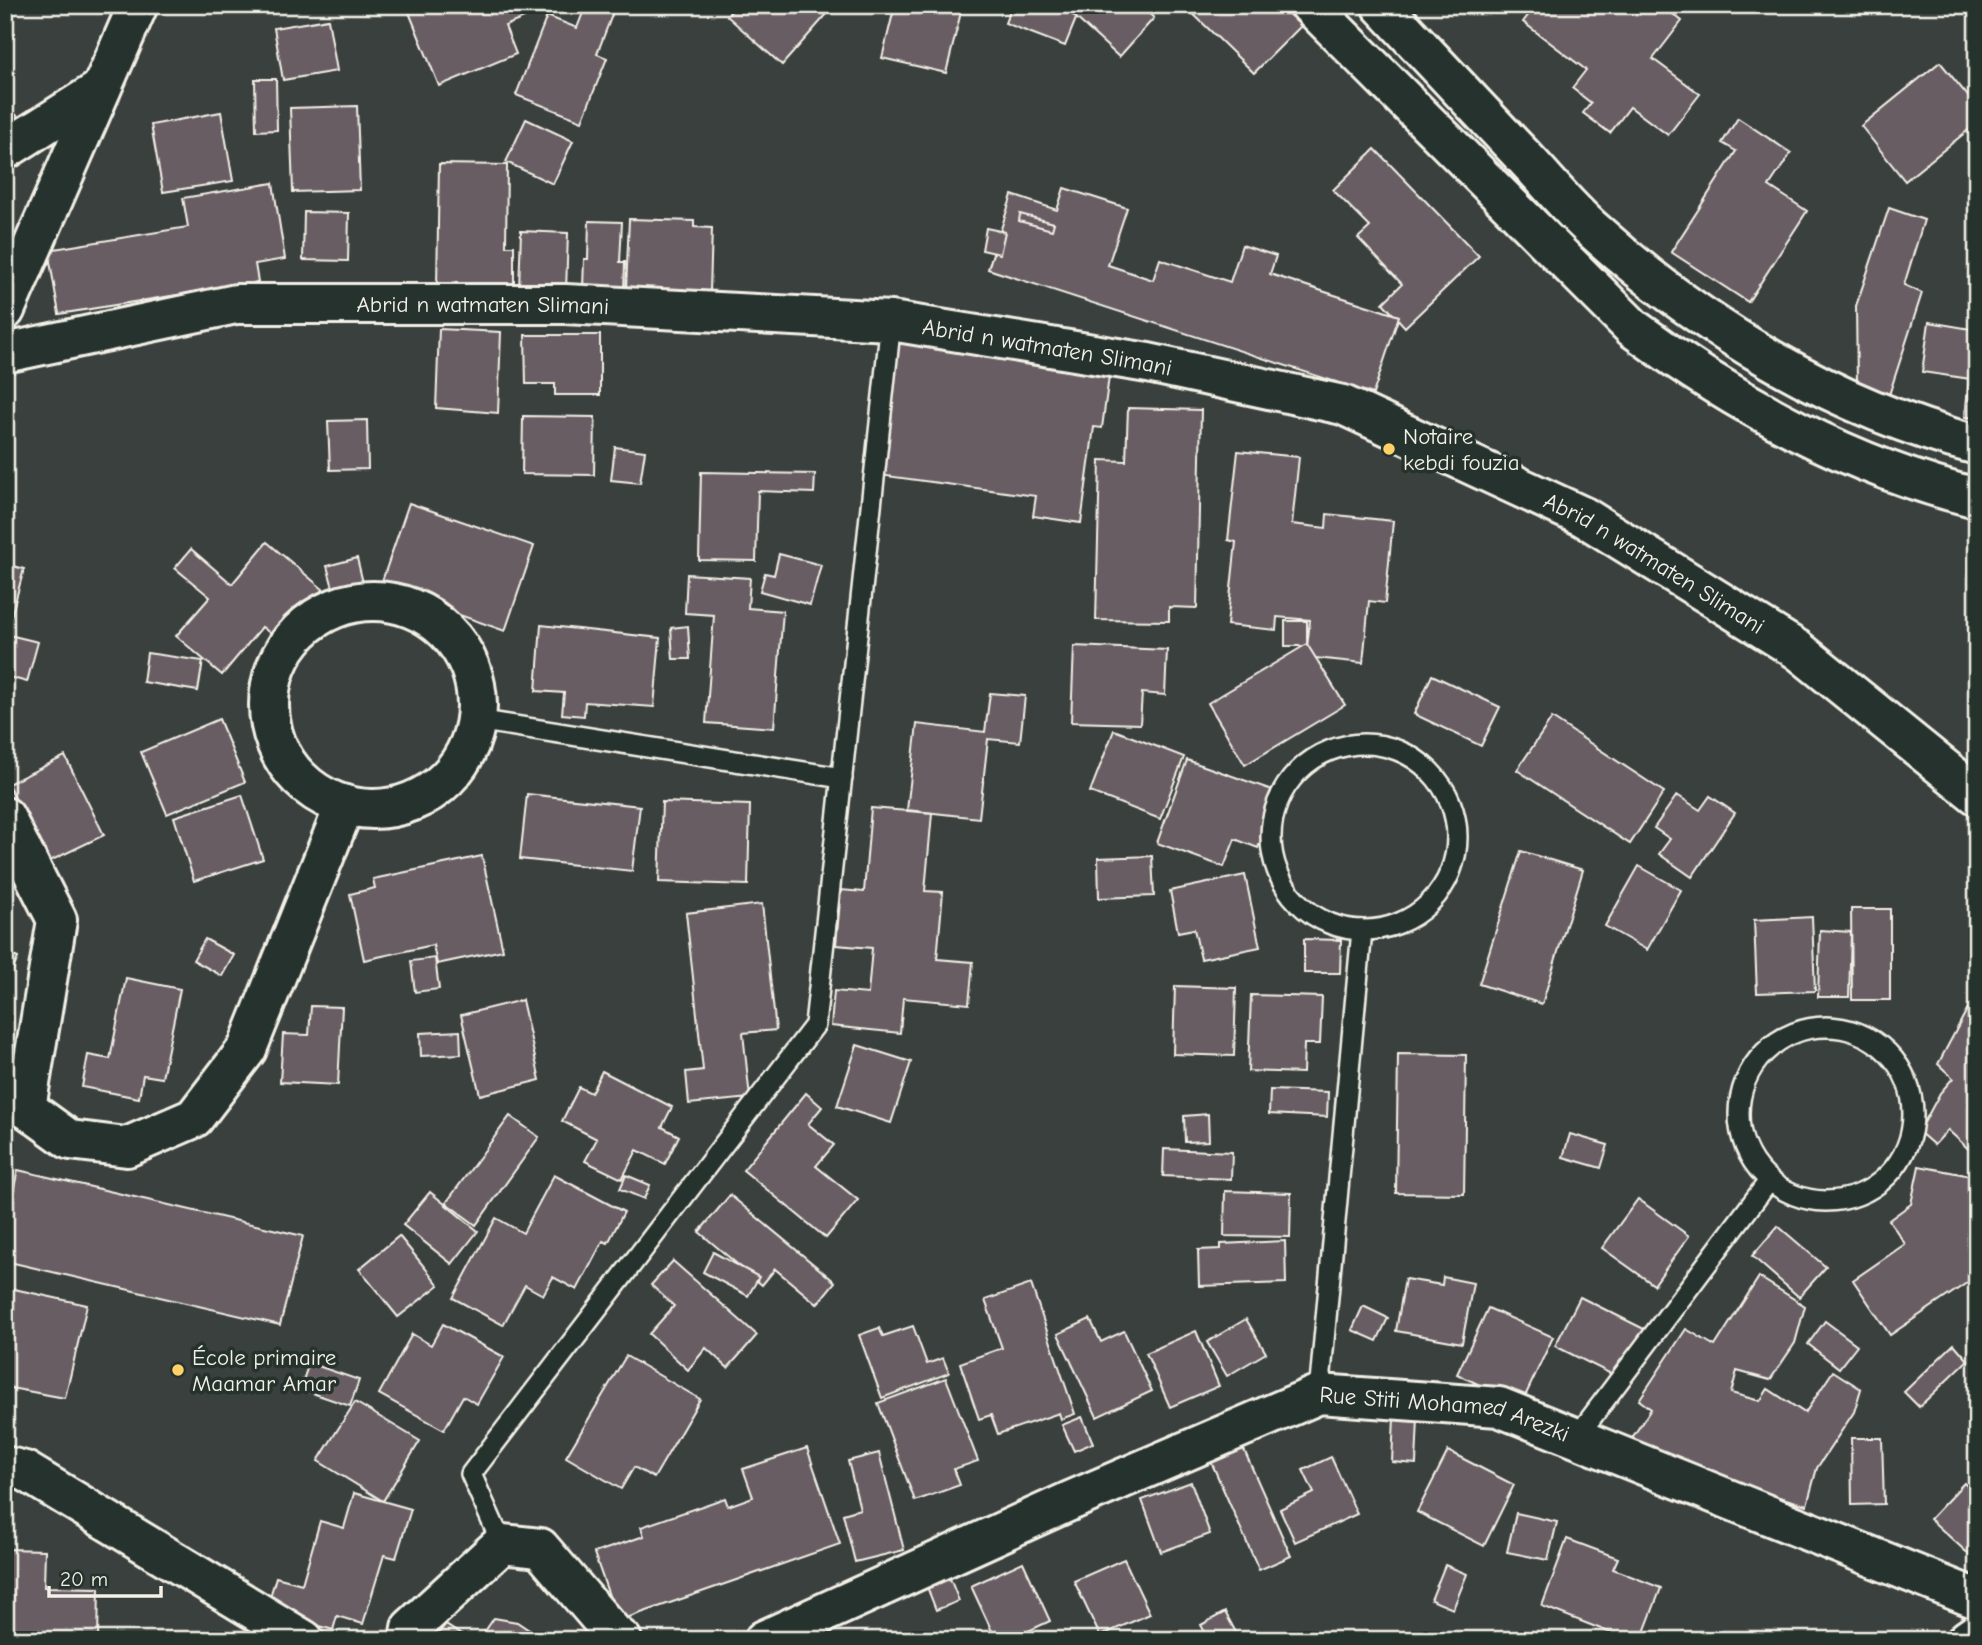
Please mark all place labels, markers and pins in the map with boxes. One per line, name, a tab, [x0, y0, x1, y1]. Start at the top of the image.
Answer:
place label: Notaire kebdi fouzia	[1403, 423, 1520, 476]
marker: Notaire kebdi fouzia	[1381, 441, 1397, 457]
place label: École primaire Maamar Amar	[192, 1344, 337, 1397]
marker: École primaire Maamar Amar	[170, 1362, 186, 1378]

